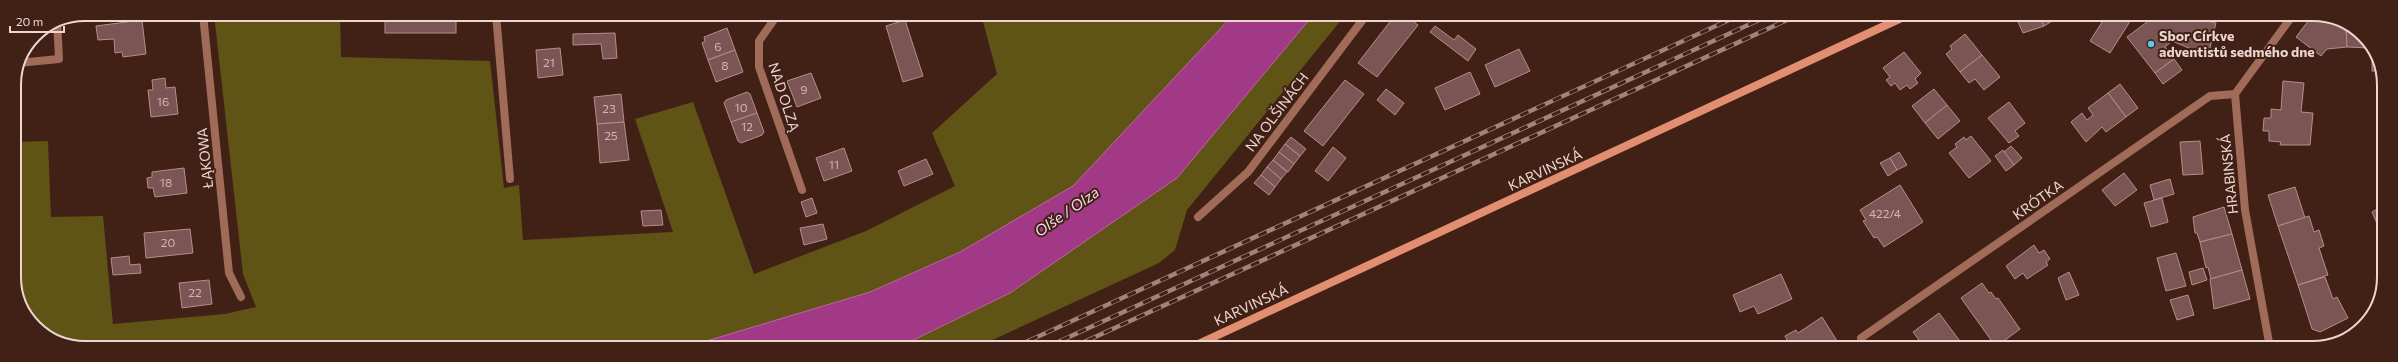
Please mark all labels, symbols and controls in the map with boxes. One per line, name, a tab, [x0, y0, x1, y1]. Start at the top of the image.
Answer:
scale bar	[10, 8, 64, 34]
text: 20 m	[16, 14, 43, 28]
place label: Sbor Církve adventistů sedmého dne	[2159, 27, 2315, 60]
house number: 6	[714, 39, 722, 53]
marker: Sbor Církve adventistů sedmého dne	[2146, 39, 2156, 49]
house number: 21	[543, 55, 555, 69]
house number: 8	[721, 58, 729, 72]
street label: NAD OLZĄ	[765, 60, 804, 134]
street label: NA OLŠINÁCH	[1241, 69, 1312, 154]
house number: 9	[800, 82, 808, 96]
house number: 16	[157, 94, 169, 108]
house number: 10	[735, 100, 748, 114]
house number: 23	[602, 101, 616, 115]
house number: 12	[741, 119, 753, 133]
street label: ŁĄKOWA	[193, 127, 216, 190]
house number: 25	[604, 128, 618, 142]
street label: HRABINSKÁ	[2216, 133, 2241, 215]
street label: KARVINSKÁ	[1505, 145, 1585, 194]
house number: 11	[829, 157, 839, 171]
house number: 18	[160, 175, 172, 189]
street label: KRÓTKA	[2009, 176, 2066, 223]
water label: Olše / Olza	[1031, 182, 1102, 240]
house number: 422/4	[1869, 206, 1901, 220]
house number: 20	[161, 235, 175, 249]
street label: KARVINSKÁ	[1211, 280, 1291, 329]
house number: 22	[188, 285, 202, 299]

